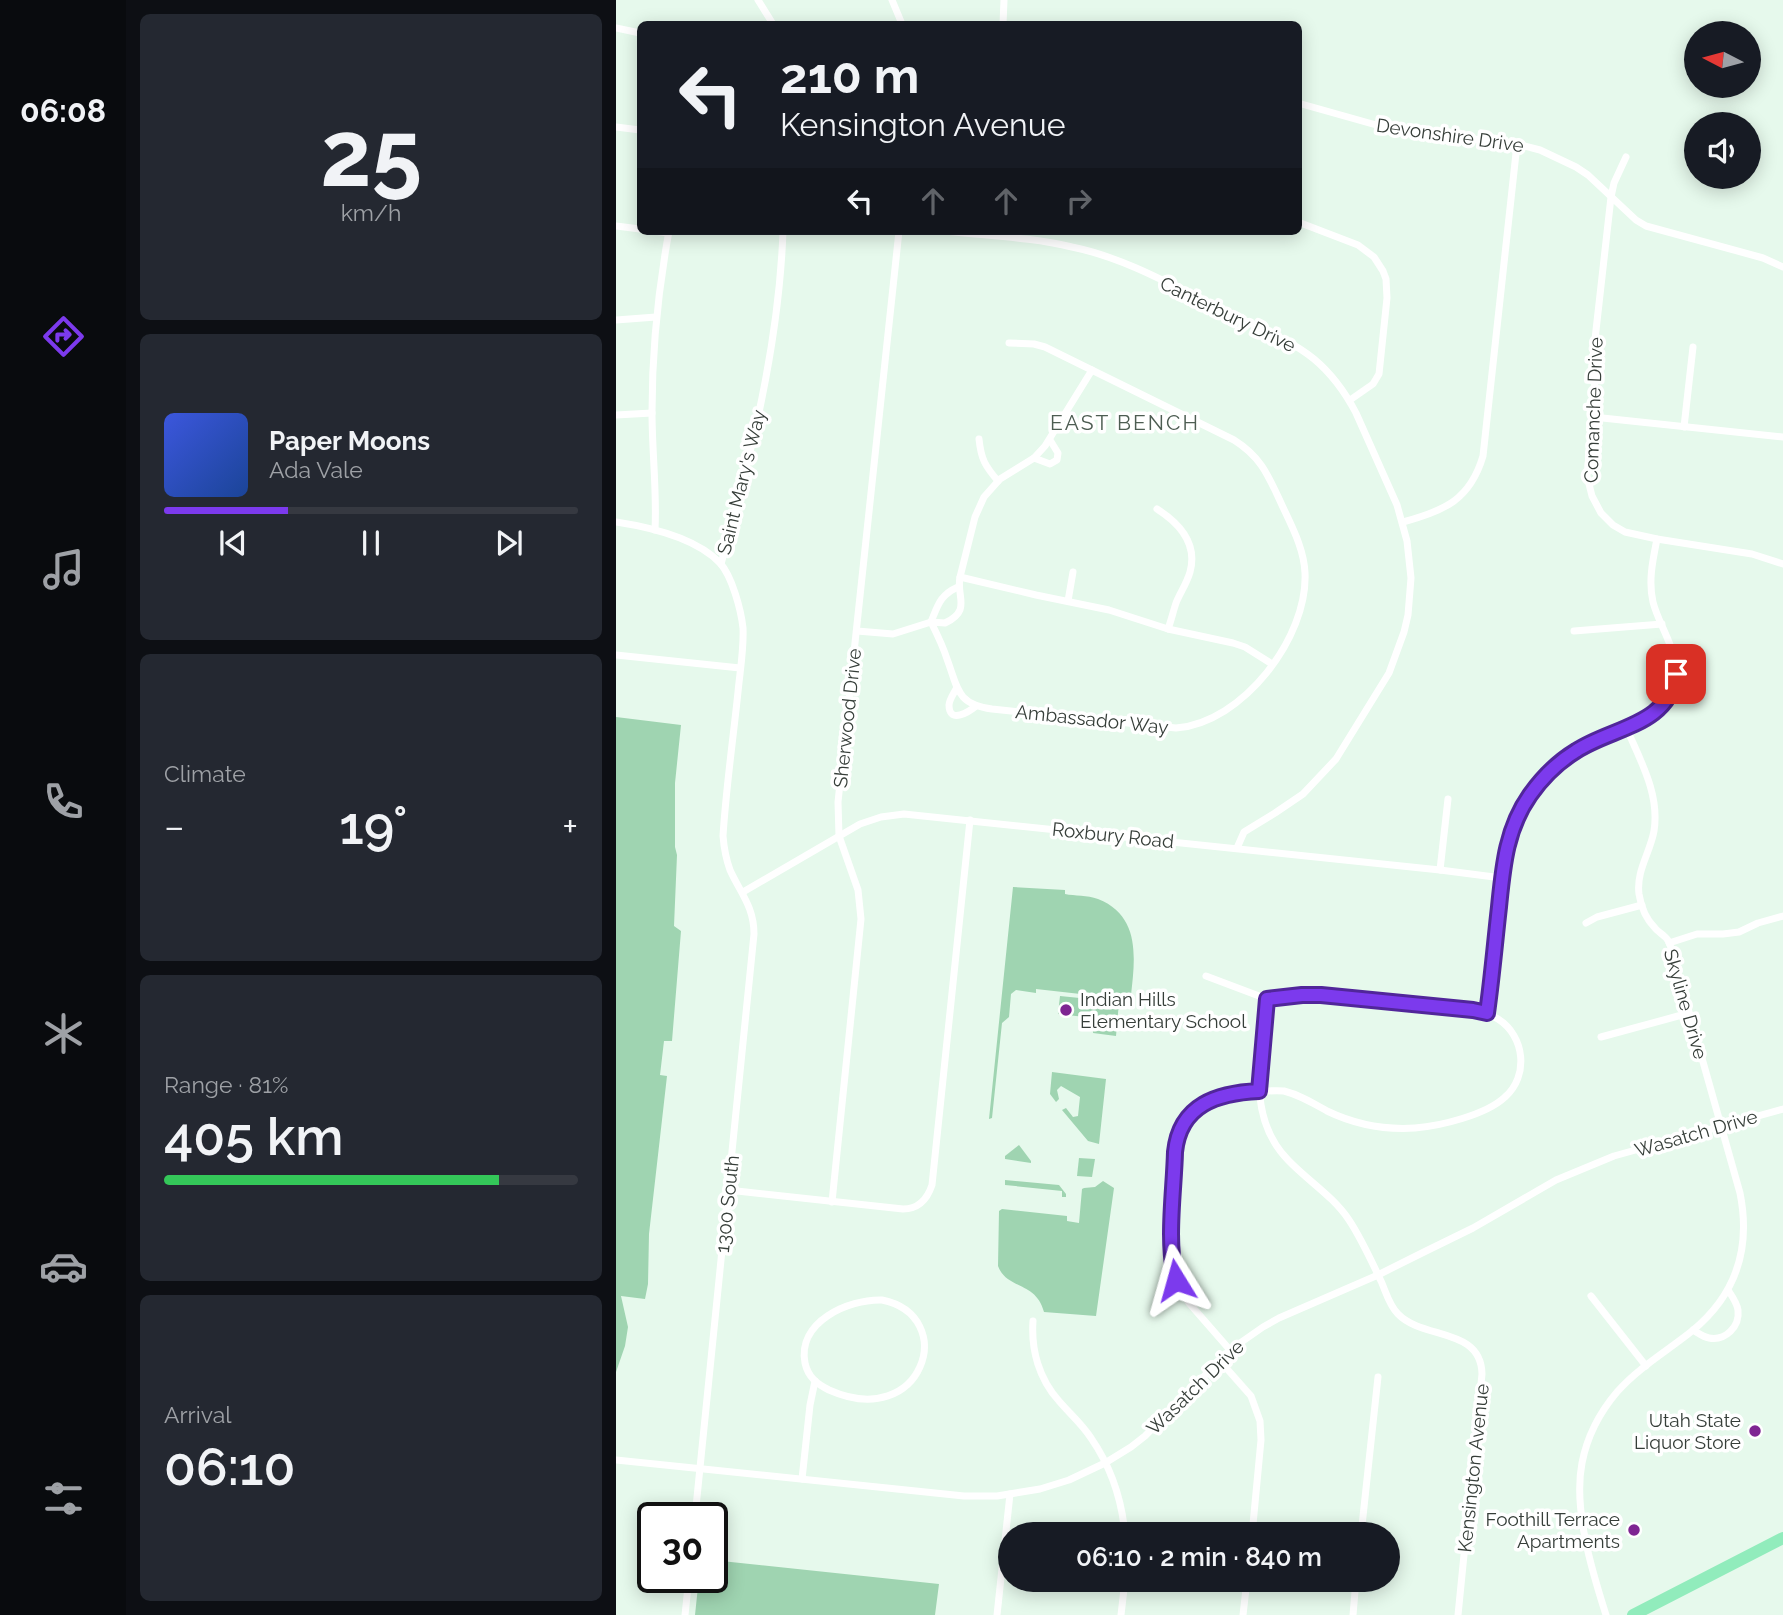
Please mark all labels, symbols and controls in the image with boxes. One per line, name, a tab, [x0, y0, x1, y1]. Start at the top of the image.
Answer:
north arrow	[1684, 21, 1760, 98]
map controls	[1684, 21, 1761, 189]
text: 210 m	[780, 47, 919, 104]
icon: left	[665, 49, 756, 140]
text: 06:08	[20, 92, 106, 129]
text: 25	[320, 100, 422, 207]
text: Kensington Avenue	[780, 106, 1065, 143]
button: sound	[1684, 112, 1761, 189]
street label: Devonshire Drive	[1375, 114, 1525, 156]
icon: left	[841, 182, 879, 220]
icon: ahead	[914, 182, 952, 220]
icon: ahead	[987, 182, 1025, 220]
icon: right	[1060, 182, 1098, 220]
text: km/h	[341, 199, 401, 226]
street label: Canterbury Drive	[1157, 272, 1299, 356]
icon: directions	[39, 312, 88, 361]
street label: Comanche Drive	[1579, 337, 1607, 483]
street label: Saint Mary's Way	[712, 407, 770, 557]
district label: EAST BENCH	[1050, 410, 1200, 435]
text: Paper Moons	[269, 426, 430, 456]
text: Ada Vale	[269, 456, 363, 483]
icon: previous	[214, 524, 252, 562]
icon: pause	[352, 524, 390, 562]
icon: next	[490, 524, 528, 562]
icon: music	[39, 545, 88, 594]
pin	[1646, 644, 1706, 704]
street label: Sherwood Drive	[829, 647, 865, 789]
icon: arrive	[1657, 655, 1695, 693]
street label: Ambassador Way	[1014, 700, 1170, 738]
text: Climate	[164, 760, 246, 787]
icon: phone	[39, 777, 88, 826]
text: 19°	[339, 795, 407, 856]
text: −	[164, 804, 184, 849]
text: +	[562, 804, 578, 849]
street label: Roxbury Road	[1051, 818, 1175, 852]
street label: Skyline Drive	[1660, 946, 1712, 1062]
place label: Indian Hills Elementary School	[1080, 988, 1247, 1032]
marker: Indian Hills Elementary School	[1058, 1002, 1074, 1018]
icon: climate	[39, 1009, 88, 1058]
text: Range · 81%	[164, 1071, 288, 1098]
street label: Wasatch Drive	[1632, 1105, 1760, 1161]
text: 405 km	[164, 1106, 343, 1167]
street label: 1300 South	[711, 1154, 743, 1254]
icon: car	[39, 1242, 88, 1291]
position arrow	[1139, 1243, 1213, 1317]
street label: Wasatch Drive	[1142, 1335, 1248, 1439]
street label: Kensington Avenue	[1453, 1383, 1493, 1553]
text: Arrival	[164, 1401, 231, 1428]
place label: Utah State Liquor Store	[1634, 1409, 1741, 1453]
marker: Utah State Liquor Store	[1747, 1423, 1763, 1439]
text: 06:10	[164, 1436, 296, 1497]
icon: filters	[39, 1474, 88, 1523]
speed limit sign: 30	[637, 1502, 728, 1593]
place label: Foothill Terrace Apartments	[1486, 1508, 1620, 1552]
marker: Foothill Terrace Apartments	[1626, 1522, 1642, 1538]
text: 06:10 · 2 min · 840 m	[1076, 1542, 1322, 1572]

